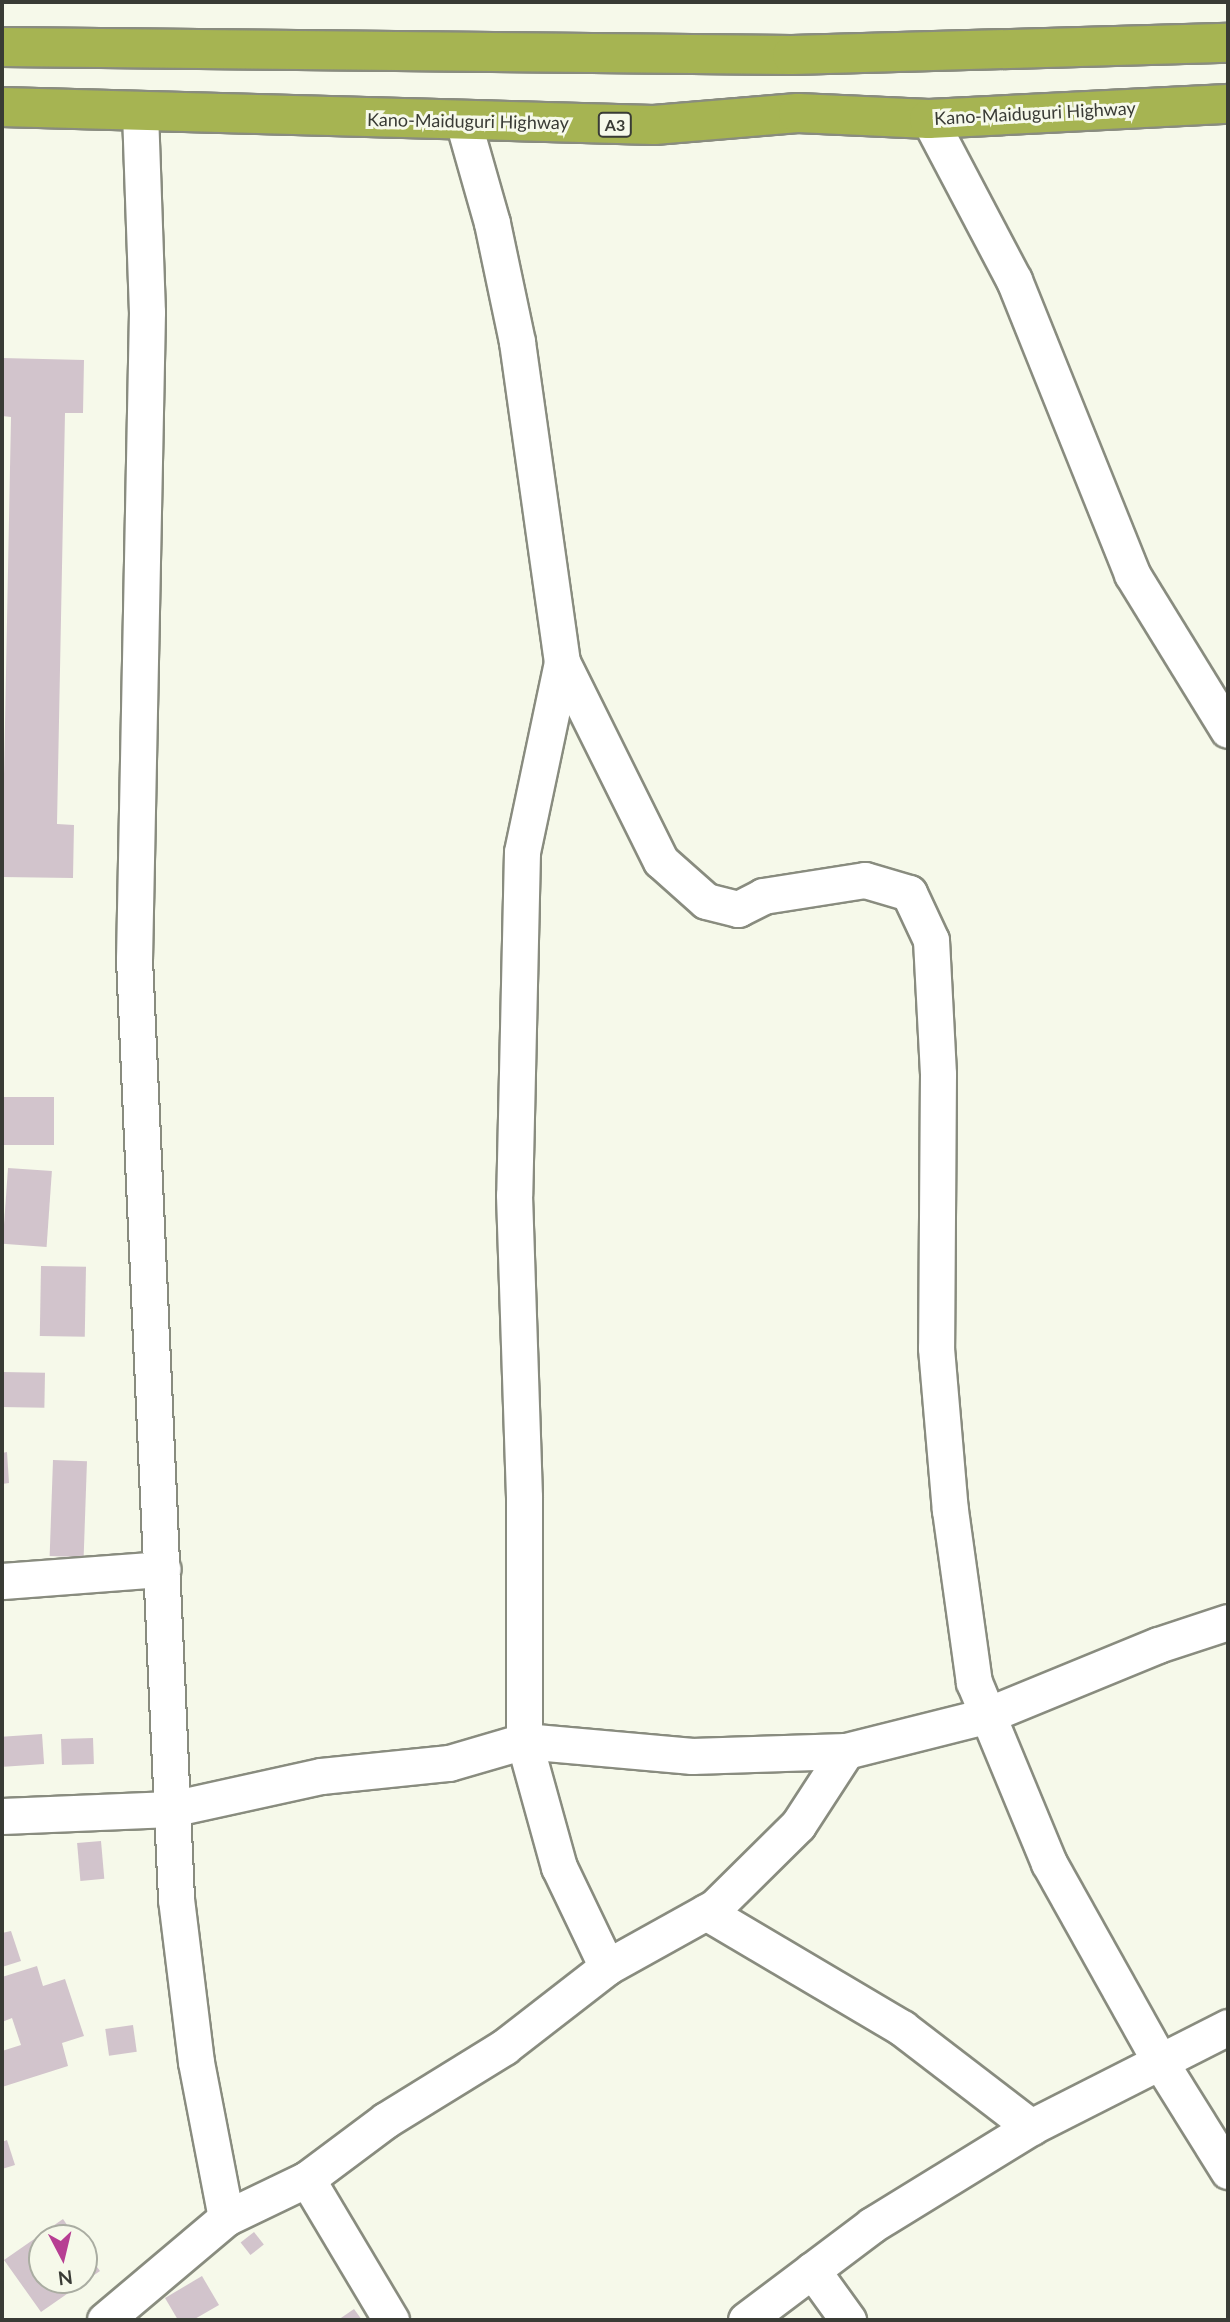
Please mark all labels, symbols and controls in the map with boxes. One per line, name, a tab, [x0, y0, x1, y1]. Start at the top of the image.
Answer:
street label: Kano-Maiduguri Highway	[934, 97, 1136, 129]
street label: Kano-Maiduguri Highway	[367, 108, 569, 134]
road number: A3	[598, 113, 632, 138]
north arrow	[28, 2224, 98, 2294]
text: N	[57, 2266, 74, 2291]

